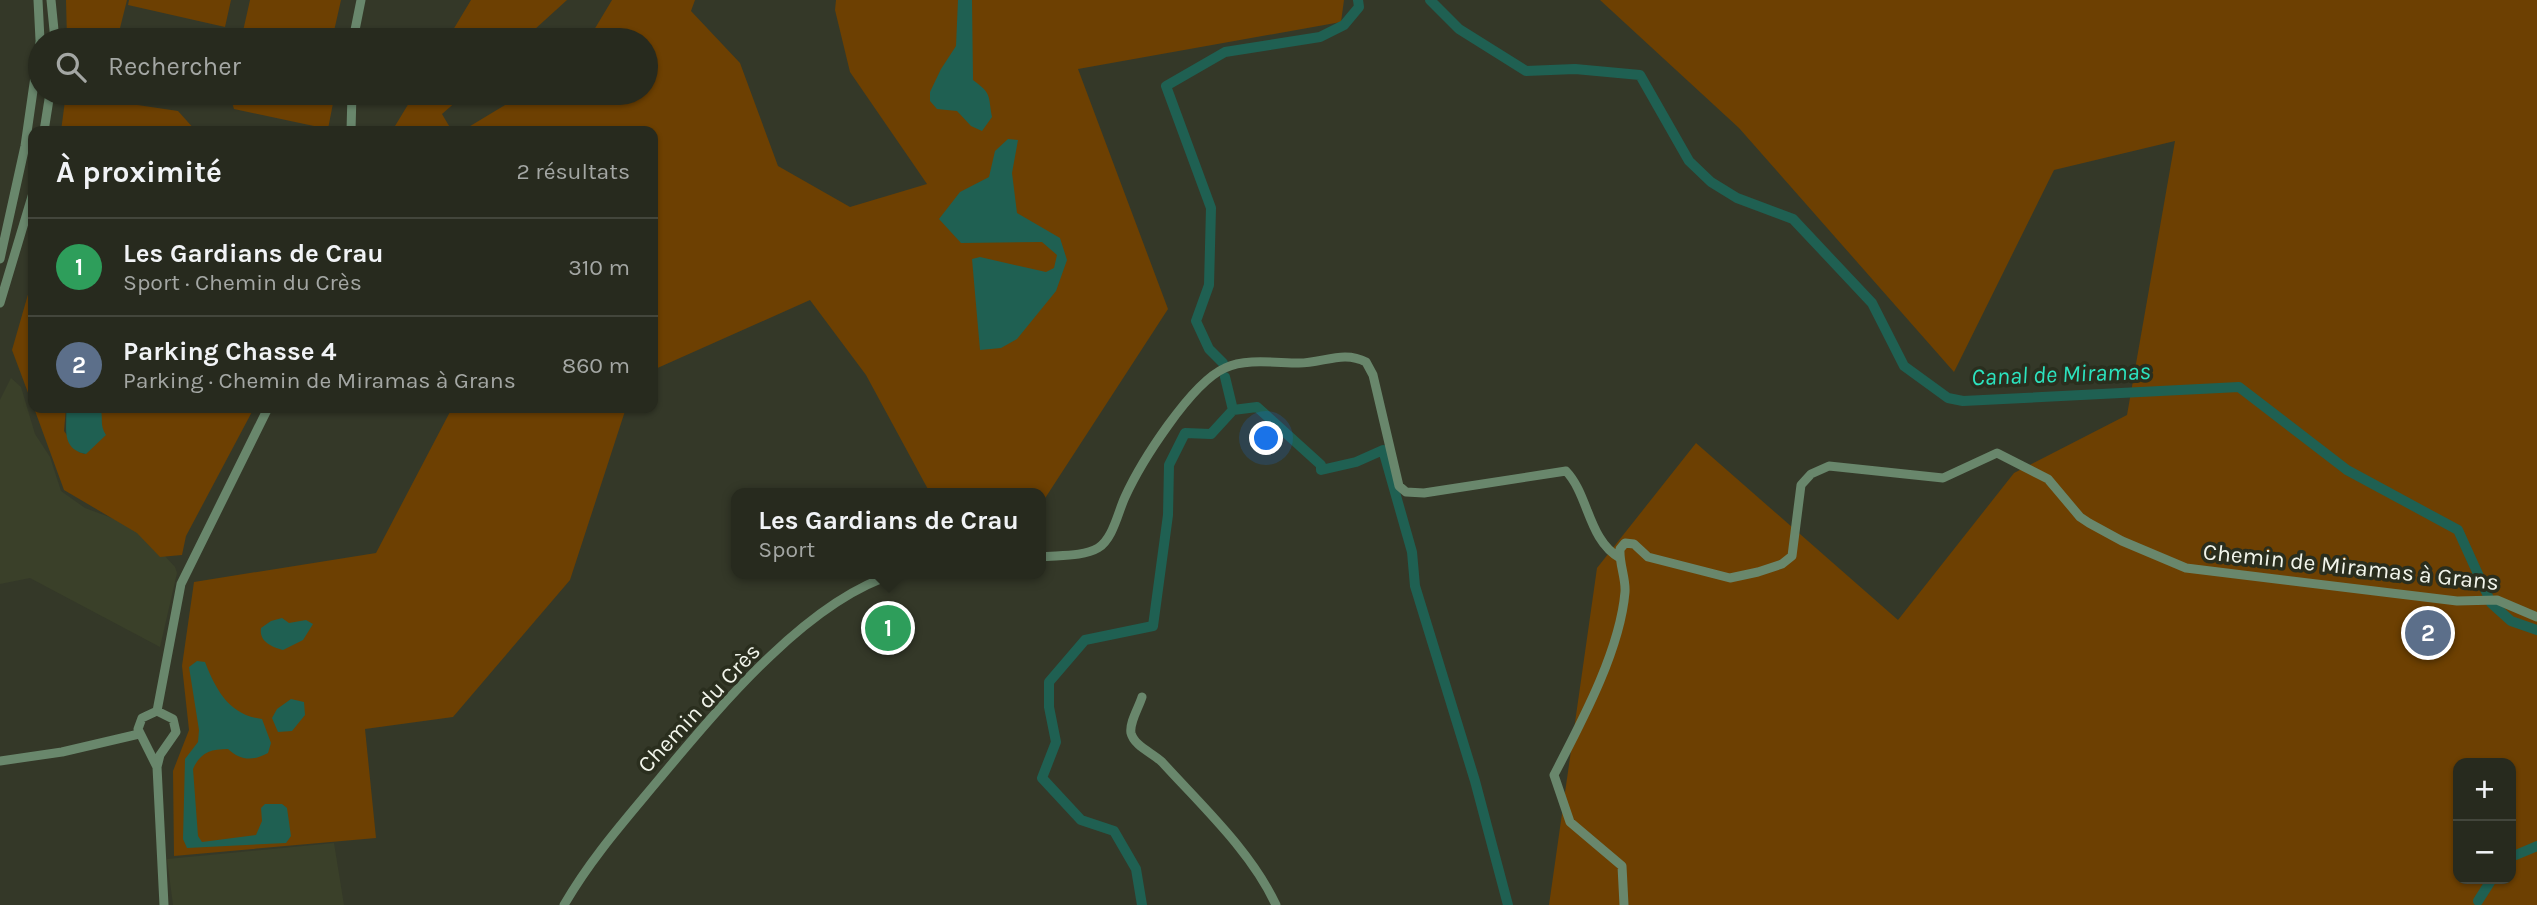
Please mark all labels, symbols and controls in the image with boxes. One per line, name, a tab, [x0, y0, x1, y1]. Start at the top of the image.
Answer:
search box	[28, 28, 658, 105]
icon: search	[52, 48, 90, 86]
text: Rechercher	[108, 51, 241, 82]
text: À proximité	[56, 154, 222, 190]
text: 2 résultats	[517, 158, 630, 185]
text: Les Gardians de Crau	[123, 238, 384, 269]
text: 1	[75, 254, 83, 281]
text: 310 m	[568, 254, 630, 281]
text: Sport · Chemin du Crès	[123, 269, 362, 296]
text: Parking Chasse 4	[123, 336, 336, 367]
text: 2	[72, 352, 86, 379]
text: 860 m	[562, 352, 630, 379]
water label: Canal de Miramas	[1971, 357, 2151, 391]
text: Parking · Chemin de Miramas à Grans	[123, 367, 516, 394]
your location	[1249, 421, 1283, 455]
popup	[731, 488, 1046, 579]
text: Les Gardians de Crau	[758, 505, 1019, 536]
text: Sport	[758, 536, 815, 563]
street label: Chemin de Miramas à Grans	[2202, 538, 2500, 596]
pin: 1	[865, 602, 911, 654]
pin: 2	[2405, 607, 2451, 659]
street label: Chemin du Crès	[632, 638, 766, 778]
map controls	[2453, 758, 2516, 884]
button: +	[2453, 758, 2516, 821]
button: −	[2453, 821, 2516, 884]

